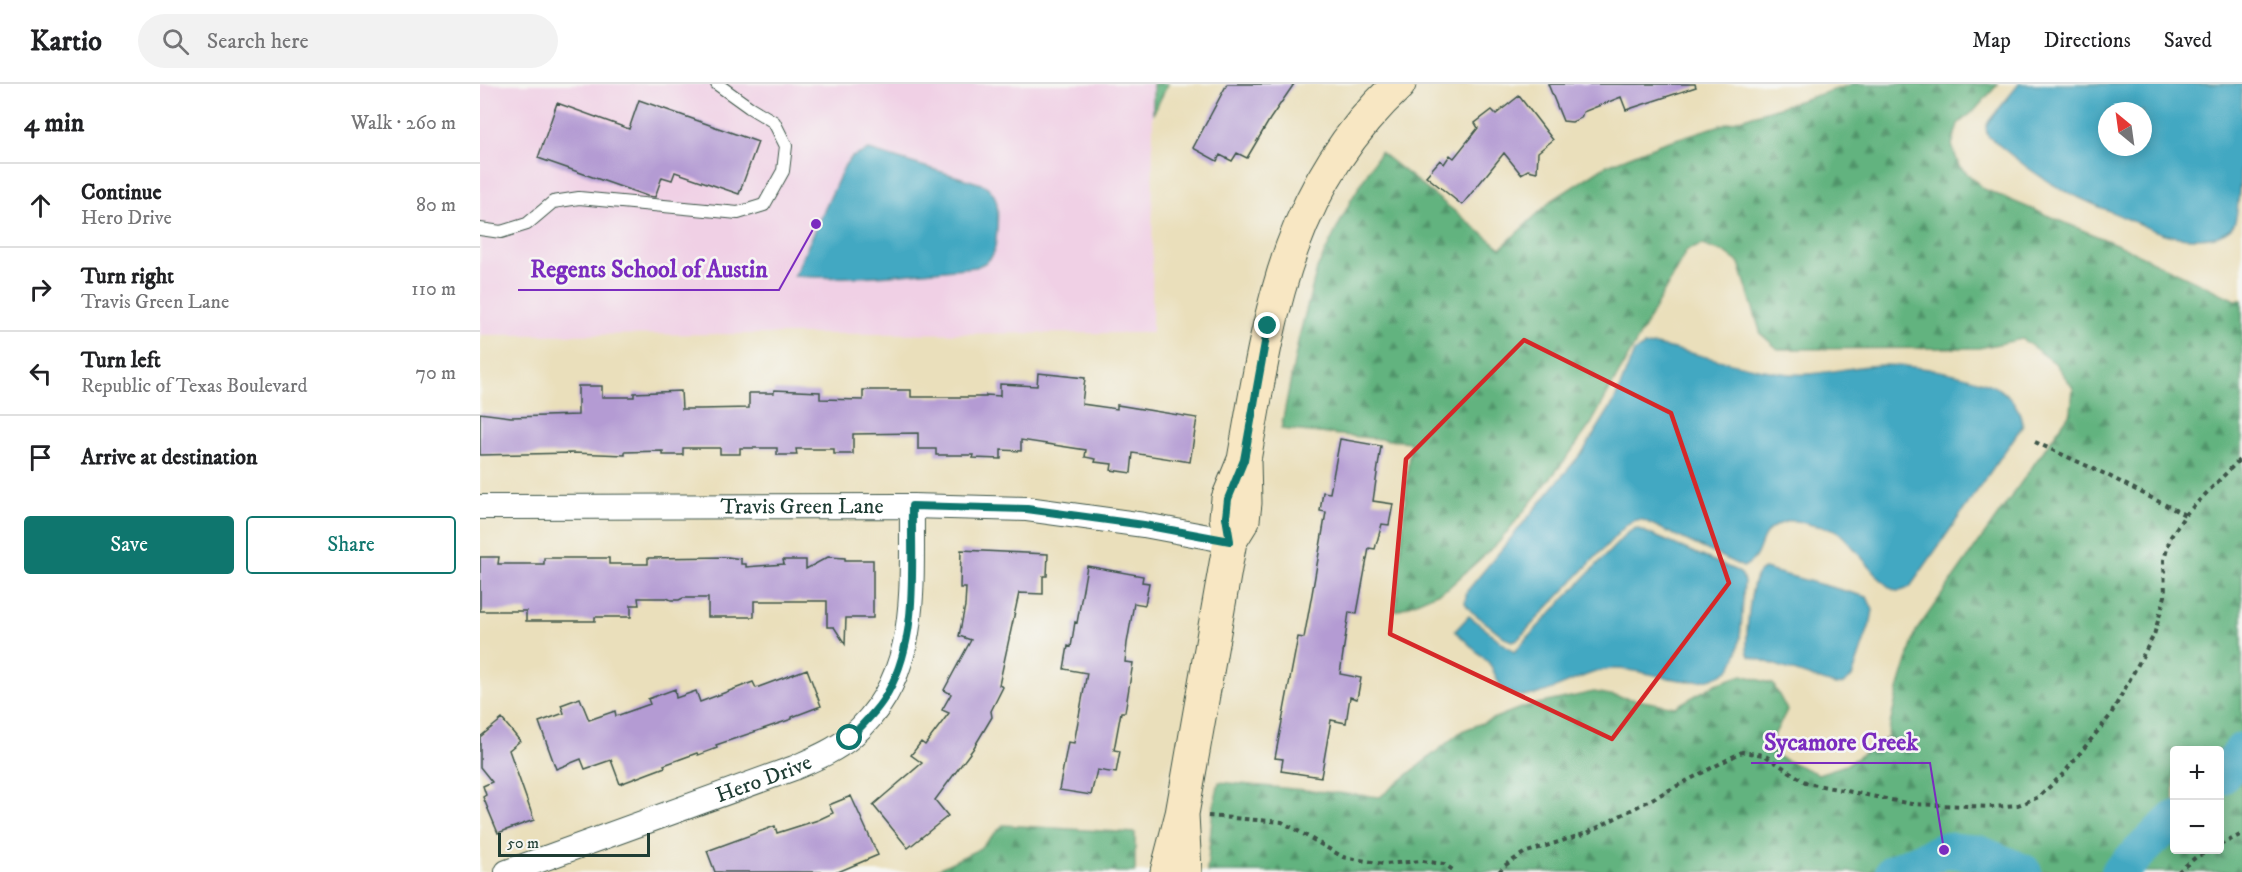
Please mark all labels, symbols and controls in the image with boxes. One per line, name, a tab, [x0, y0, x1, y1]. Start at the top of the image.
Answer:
search box	[138, 14, 558, 68]
text: Kartio	[30, 24, 102, 59]
icon: search	[159, 25, 192, 58]
text: Search here	[207, 28, 309, 55]
text: Map	[1972, 28, 2011, 54]
text: Directions	[2044, 28, 2131, 54]
text: Saved	[2164, 28, 2212, 54]
north arrow	[2098, 102, 2152, 156]
text: 4 min	[24, 107, 84, 140]
text: Walk · 260 m	[351, 111, 456, 136]
text: Continue	[81, 179, 162, 206]
icon: ahead	[24, 189, 57, 222]
text: 80 m	[416, 193, 456, 218]
text: Hero Drive	[81, 206, 172, 231]
callout: Regents School of Austin	[518, 248, 779, 290]
text: Regents School of Austin	[530, 255, 768, 285]
text: Turn right	[81, 263, 174, 290]
icon: right	[24, 273, 57, 306]
text: 110 m	[411, 277, 456, 302]
text: Travis Green Lane	[81, 290, 229, 315]
route end	[1254, 312, 1280, 338]
text: Turn left	[81, 347, 161, 374]
icon: left	[24, 357, 57, 390]
text: 70 m	[415, 361, 456, 386]
text: Republic of Texas Boulevard	[81, 374, 307, 399]
icon: arrive	[24, 441, 57, 474]
text: Arrive at destination	[81, 444, 258, 471]
street label: Travis Green Lane	[720, 493, 884, 520]
button: Save	[24, 516, 234, 574]
button: Share	[246, 516, 456, 574]
callout: Sycamore Creek	[1751, 721, 1930, 763]
route start	[836, 724, 862, 750]
text: Sycamore Creek	[1764, 728, 1919, 758]
map controls	[2170, 746, 2224, 854]
button: +	[2170, 746, 2224, 800]
street label: Hero Drive	[712, 748, 816, 809]
button: −	[2170, 800, 2224, 854]
scale bar	[498, 830, 650, 858]
text: 50 m	[507, 833, 539, 853]

